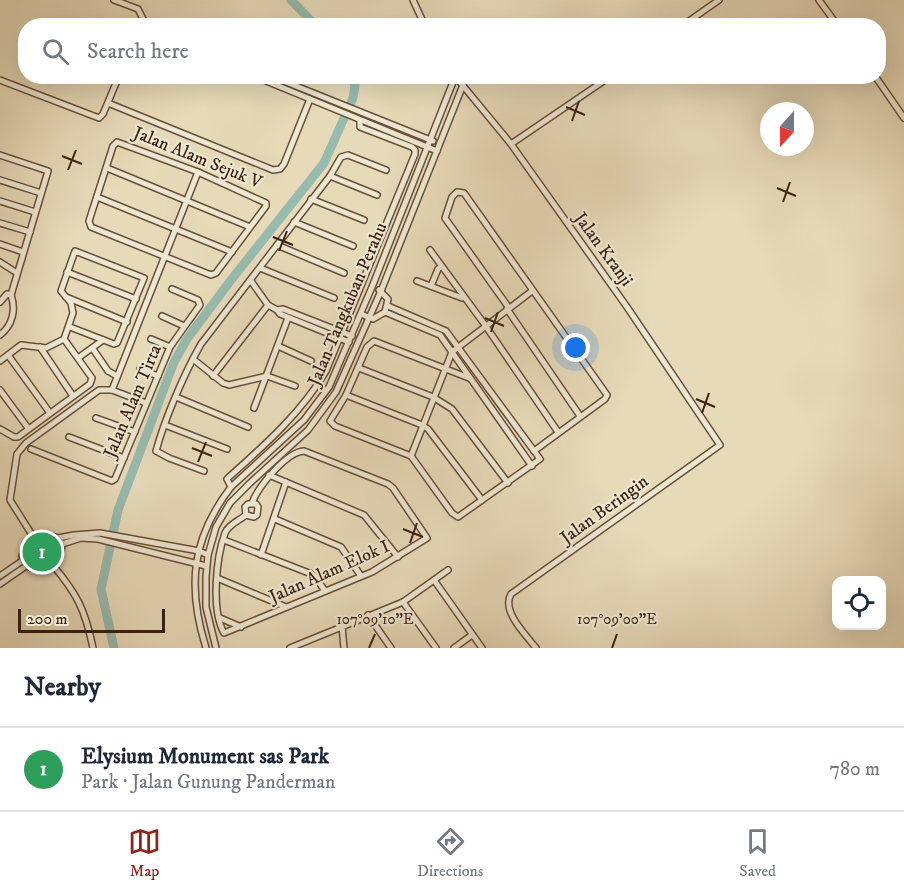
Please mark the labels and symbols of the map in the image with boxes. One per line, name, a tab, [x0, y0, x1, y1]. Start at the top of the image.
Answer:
north arrow	[760, 102, 814, 156]
street label: Jalan Alam Sejuk V	[128, 121, 266, 194]
street label: Jalan Kranji	[568, 207, 637, 291]
street label: Jalan Tangkuban Perahu	[303, 219, 392, 391]
your location	[561, 333, 590, 362]
street label: Jalan Alam Tirta	[98, 341, 167, 463]
street label: Jalan Beringin	[555, 470, 653, 550]
pin: 1	[22, 530, 62, 574]
street label: Jalan Alam Elok I	[264, 535, 393, 609]
scale bar	[18, 606, 165, 634]
text: 107°09'10"E	[336, 610, 414, 629]
text: 107°09'00"E	[577, 610, 657, 629]

